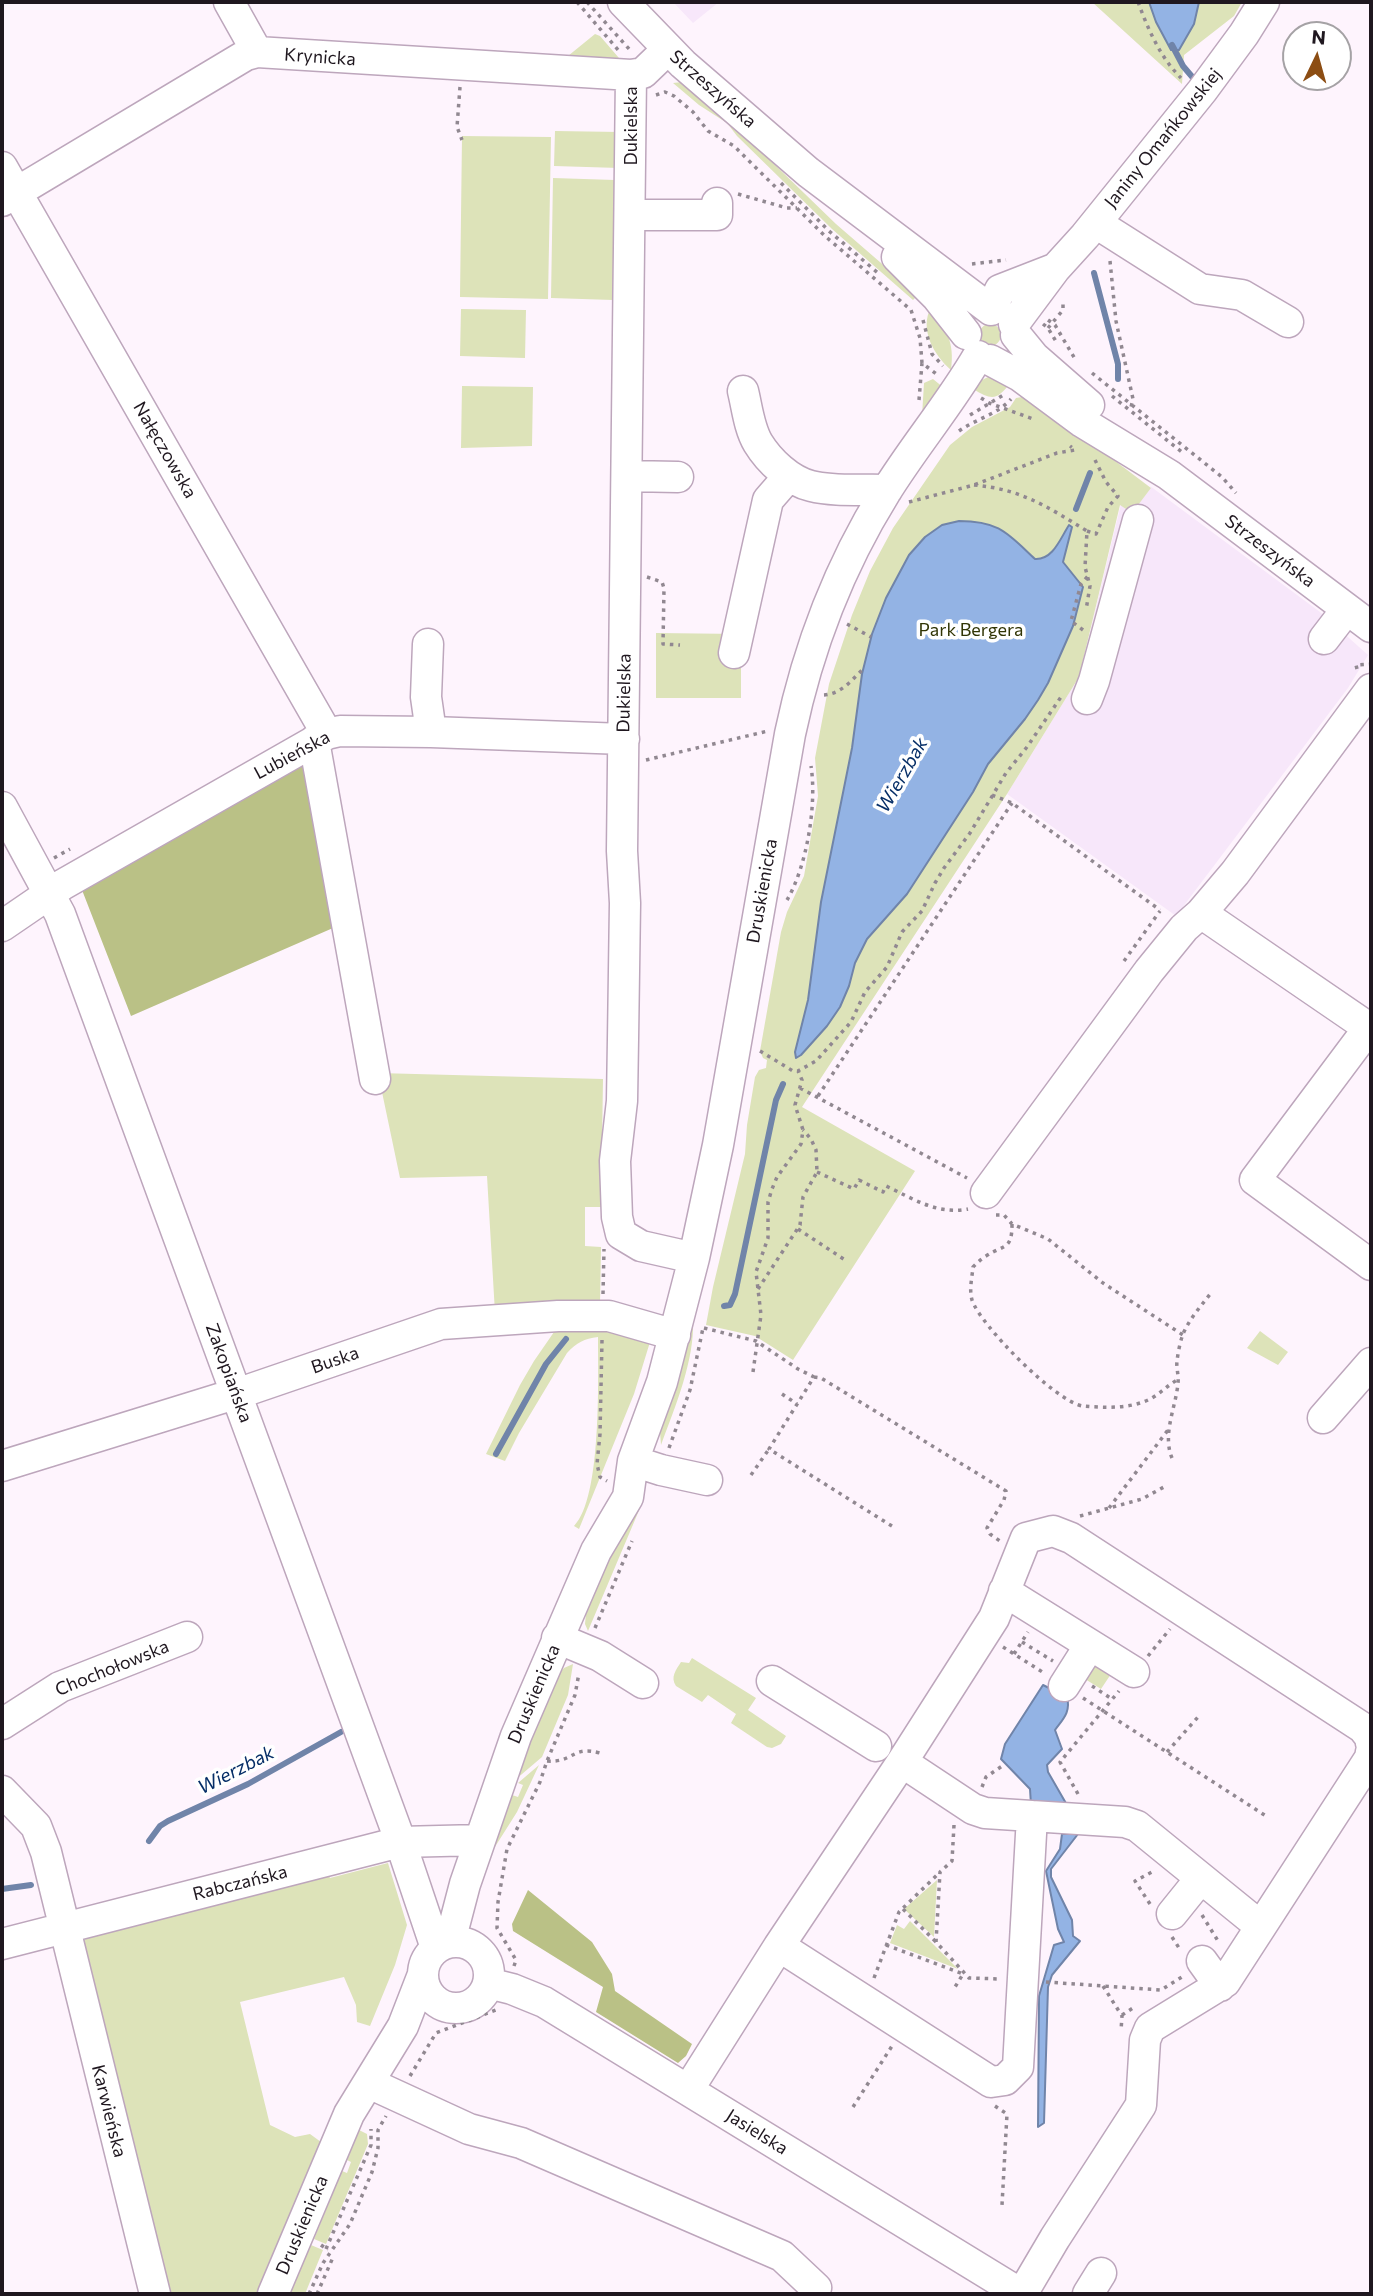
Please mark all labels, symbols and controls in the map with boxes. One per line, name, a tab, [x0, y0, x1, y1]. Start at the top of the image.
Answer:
north arrow	[1282, 21, 1352, 91]
text: N	[1311, 24, 1327, 49]
street label: Krynicka	[284, 44, 356, 70]
street label: Strzeszyńska	[665, 46, 761, 132]
street label: Janiny Omańkowskiej	[1100, 64, 1226, 212]
street label: Dukielska	[620, 86, 642, 166]
street label: Nałęczowska	[129, 398, 201, 502]
street label: Strzeszyńska	[1221, 510, 1319, 592]
park label: Park Bergera	[919, 619, 1023, 641]
street label: Dukielska	[613, 653, 635, 733]
street label: Lubieńska	[250, 726, 334, 784]
water label: Wierzbak	[871, 733, 933, 817]
street label: Druskienicka	[742, 837, 782, 945]
street label: Zakopiańska	[201, 1320, 257, 1426]
street label: Buska	[308, 1342, 362, 1378]
street label: Chochołowska	[52, 1635, 172, 1701]
street label: Druskienicka	[503, 1641, 565, 1747]
water label: Wierzbak	[194, 1741, 278, 1799]
street label: Rabczańska	[190, 1861, 290, 1905]
street label: Karwieńska	[87, 2062, 131, 2160]
street label: Jasielska	[722, 2105, 792, 2159]
street label: Druskienicka	[271, 2172, 333, 2278]

